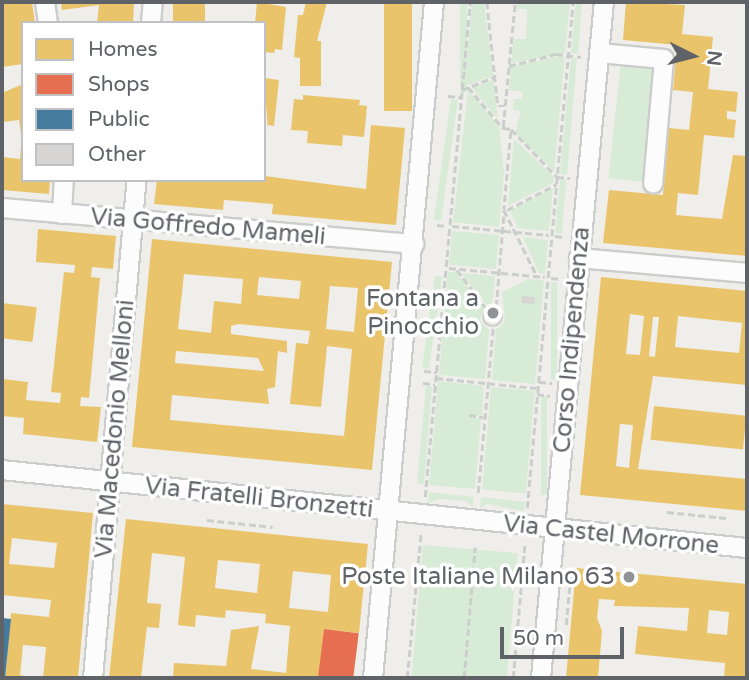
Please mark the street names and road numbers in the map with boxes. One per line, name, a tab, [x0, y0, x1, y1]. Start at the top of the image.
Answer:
street label: Via Goffredo Mameli	[89, 202, 327, 252]
street label: Corso Indipendenza	[548, 226, 596, 454]
street label: Via Macedonio Melloni	[89, 298, 141, 560]
street label: Via Fratelli Bronzetti	[143, 472, 375, 524]
street label: Via Castel Morrone	[502, 509, 720, 561]

